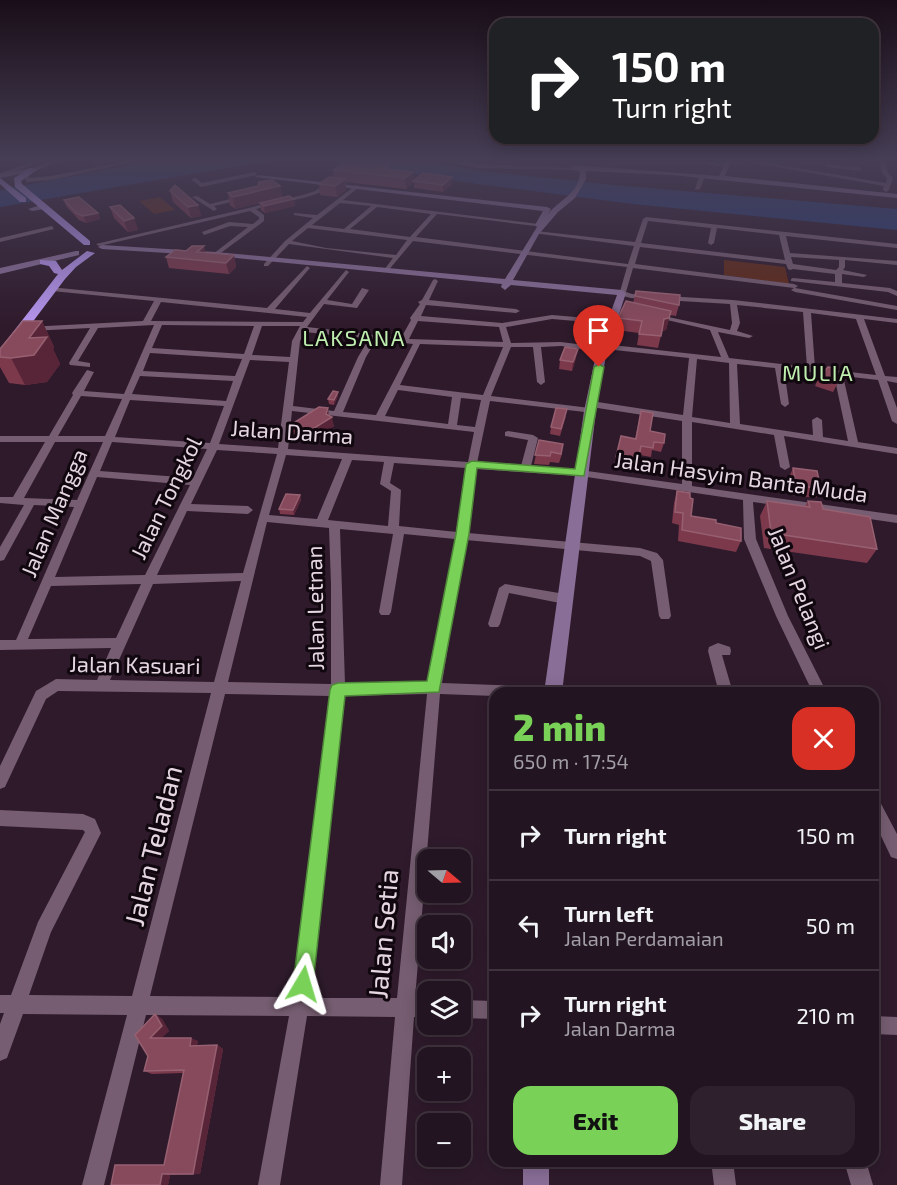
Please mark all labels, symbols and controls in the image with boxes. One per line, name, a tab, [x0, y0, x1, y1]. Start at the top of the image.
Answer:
text: 150 m	[612, 40, 726, 90]
icon: right	[513, 42, 591, 120]
text: Turn right	[612, 91, 732, 123]
pin	[573, 305, 624, 367]
icon: arrive	[582, 314, 615, 347]
district label: LAKSANA	[302, 324, 406, 350]
district label: MULIA	[782, 359, 854, 385]
street label: Jalan Darma	[230, 414, 354, 448]
street label: Jalan Tongkol	[124, 432, 206, 563]
street label: Jalan Mangga	[14, 445, 92, 581]
street label: Jalan Hasyim Banta Muda	[613, 445, 869, 507]
street label: Jalan Pelangi	[764, 523, 836, 653]
street label: Jalan Letnan	[300, 545, 328, 671]
street label: Jalan Kasuari	[69, 650, 201, 678]
text: 2 min	[513, 705, 606, 748]
button: close	[792, 707, 855, 770]
text: 650 m · 17:54	[513, 749, 629, 773]
street label: Jalan Teladan	[117, 762, 187, 929]
icon: right	[513, 819, 546, 852]
text: Turn right	[564, 822, 666, 848]
text: 150 m	[797, 822, 855, 848]
north arrow	[417, 849, 471, 903]
map controls	[417, 849, 471, 1167]
street label: Jalan Setia	[360, 868, 404, 1000]
text: Turn left	[564, 900, 653, 926]
icon: left	[513, 909, 546, 942]
text: 50 m	[806, 912, 855, 938]
button: sound	[417, 915, 471, 969]
text: Jalan Perdamaian	[564, 926, 724, 950]
position arrow	[271, 952, 335, 1016]
button: layers	[417, 981, 471, 1035]
text: Turn right	[564, 990, 666, 1016]
icon: right	[513, 999, 546, 1032]
text: 210 m	[796, 1002, 855, 1028]
text: Jalan Darma	[564, 1016, 676, 1040]
button: +	[417, 1047, 471, 1101]
button: Exit	[513, 1086, 678, 1155]
button: Share	[690, 1086, 855, 1155]
button: −	[417, 1113, 471, 1167]

